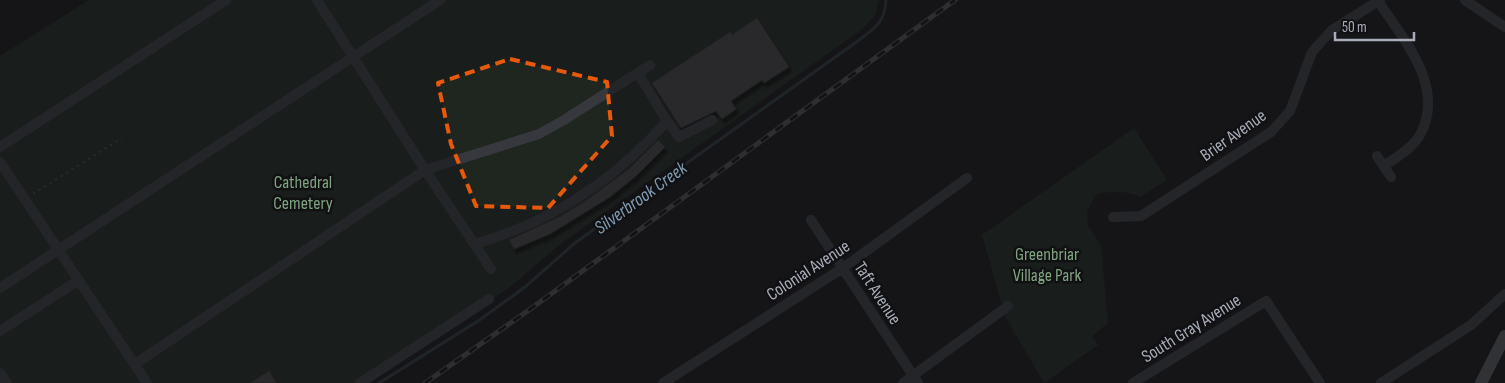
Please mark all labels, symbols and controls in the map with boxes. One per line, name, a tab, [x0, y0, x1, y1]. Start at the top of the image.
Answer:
scale bar	[1335, 10, 1414, 42]
text: 50 m	[1342, 18, 1367, 37]
street label: Brier Avenue	[1196, 105, 1270, 166]
water label: Silverbrook Creek	[590, 156, 692, 240]
park label: Cathedral Cemetery	[273, 172, 333, 214]
street label: Colonial Avenue	[763, 236, 854, 305]
park label: Greenbriar Village Park	[1013, 244, 1081, 286]
street label: Taft Avenue	[850, 258, 906, 329]
street label: South Gray Avenue	[1138, 290, 1245, 367]

